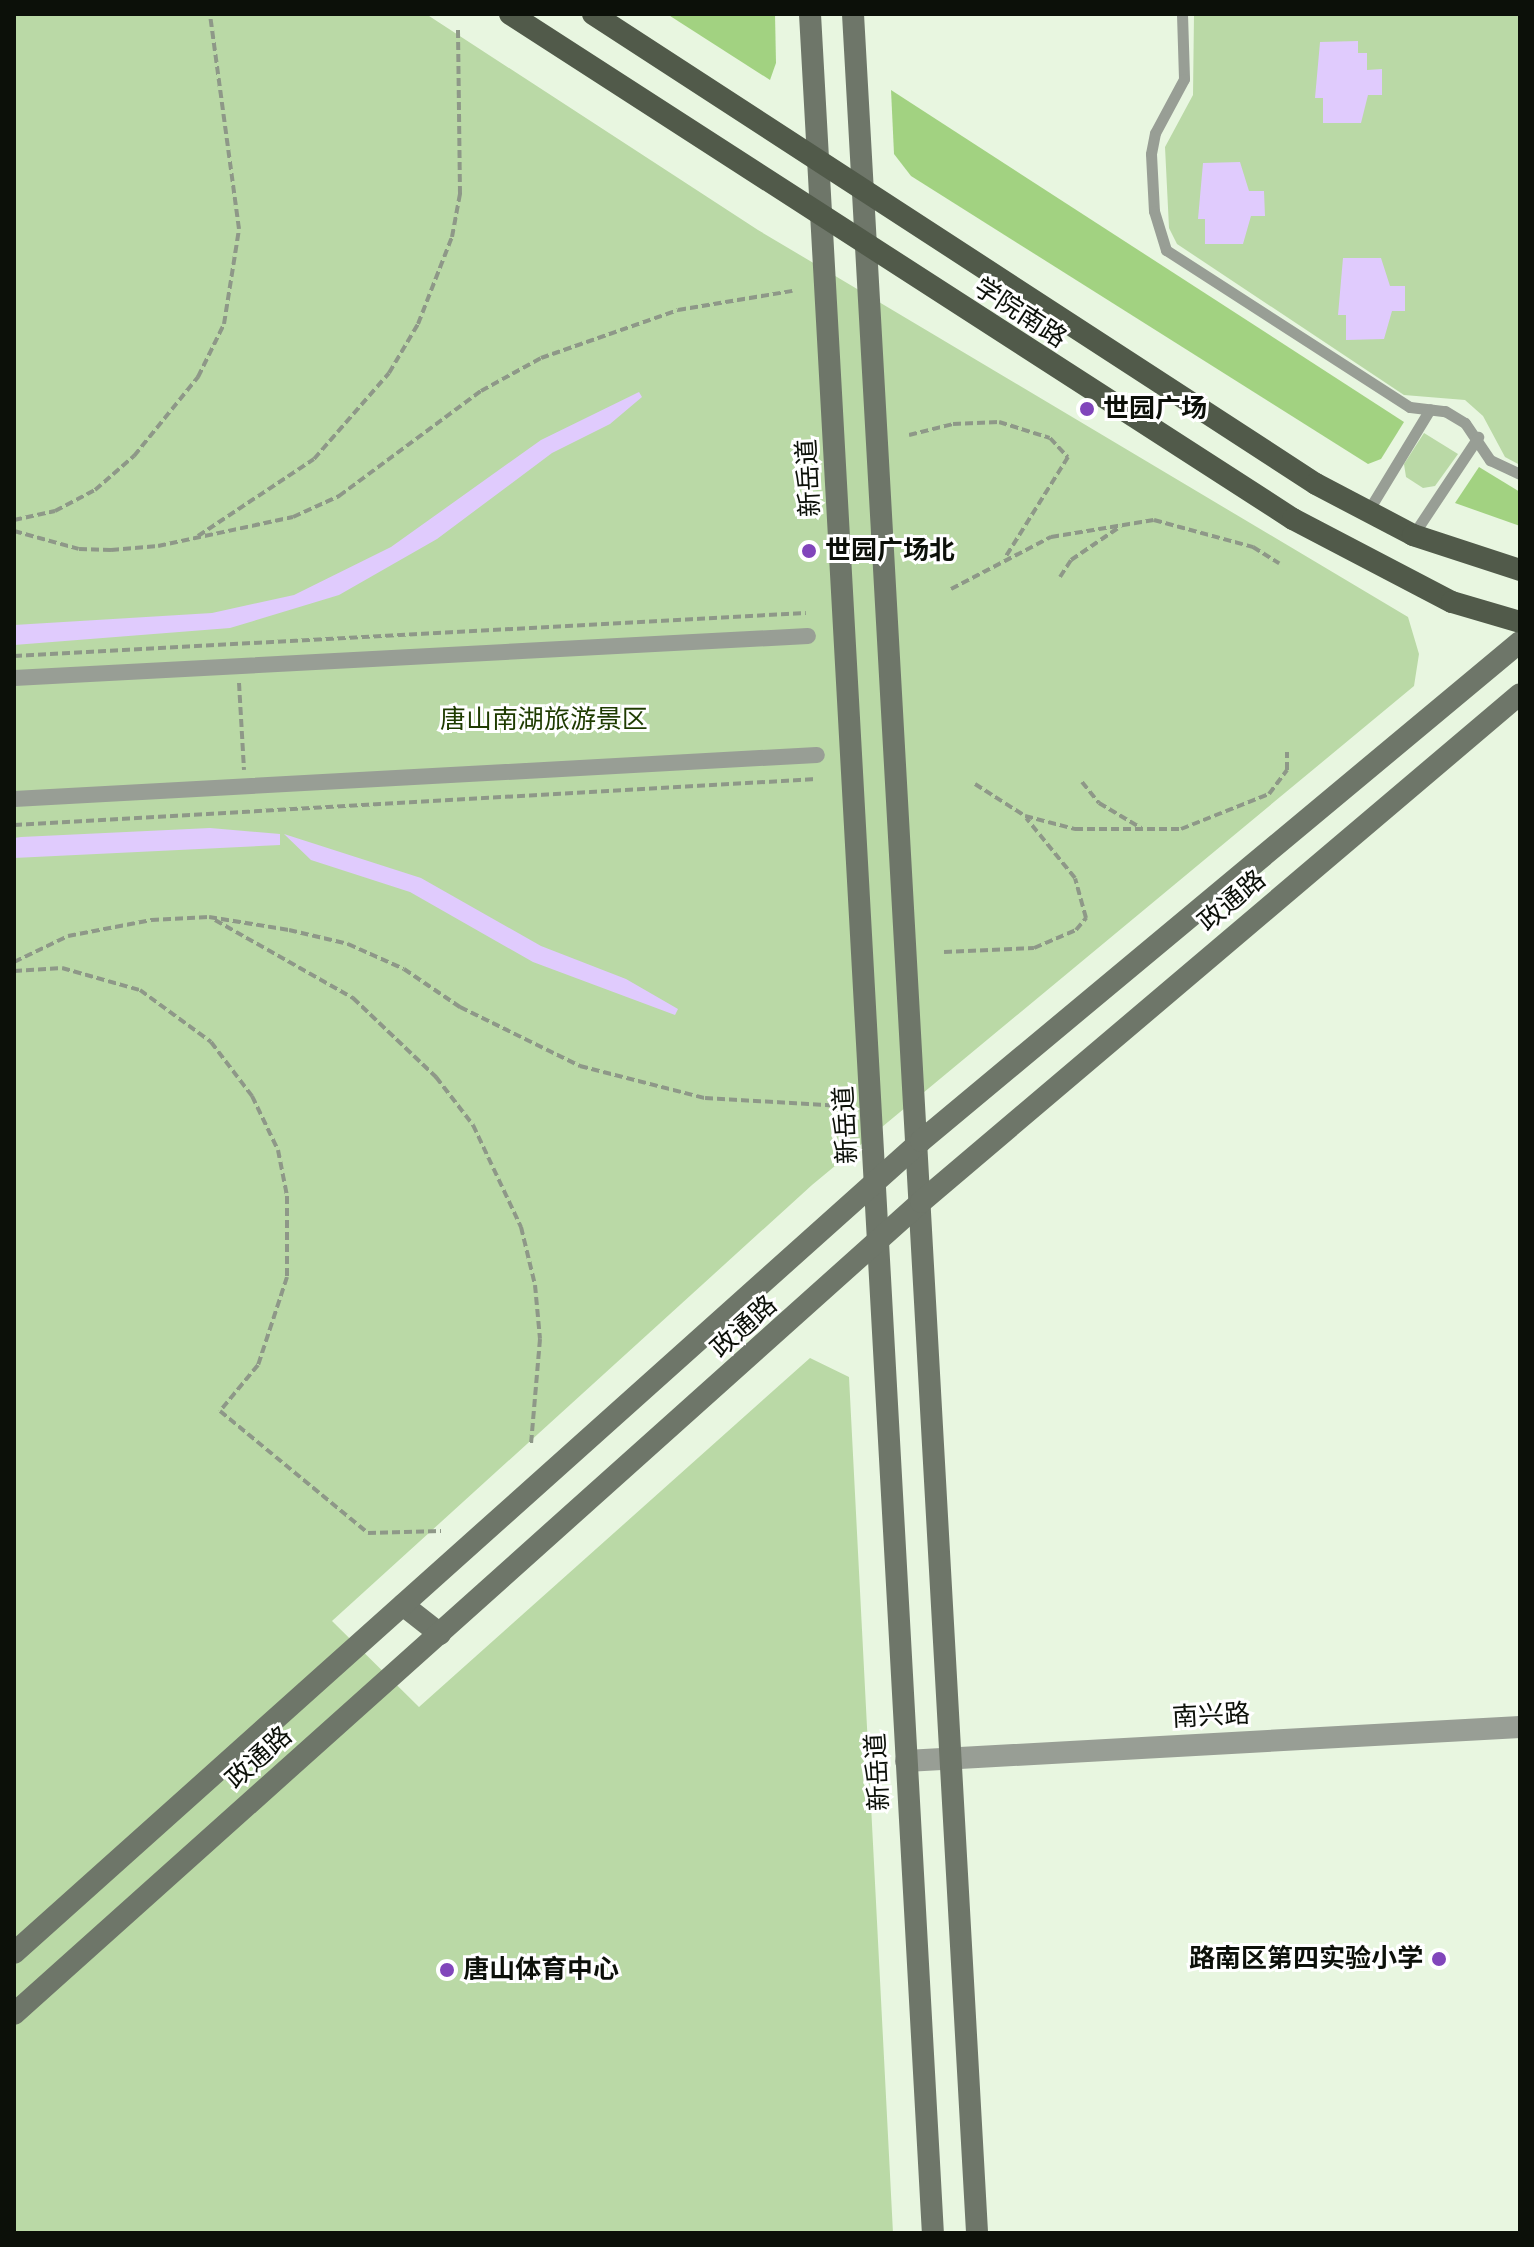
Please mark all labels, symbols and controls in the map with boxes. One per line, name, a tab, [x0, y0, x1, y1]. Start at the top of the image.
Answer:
street label: 学院南路	[968, 272, 1072, 354]
place label: 世园广场	[1103, 393, 1207, 425]
marker: 世园广场	[1078, 400, 1096, 418]
street label: 新岳道	[791, 438, 827, 518]
place label: 世园广场北	[825, 535, 955, 567]
marker: 世园广场北	[800, 542, 818, 560]
park label: 唐山南湖旅游景区	[440, 704, 648, 736]
street label: 政通路	[1192, 864, 1272, 938]
street label: 新岳道	[828, 1085, 864, 1165]
street label: 政通路	[705, 1289, 783, 1365]
street label: 南兴路	[1171, 1698, 1251, 1734]
street label: 政通路	[220, 1720, 298, 1796]
street label: 新岳道	[860, 1732, 896, 1812]
place label: 路南区第四实验小学	[1189, 1943, 1423, 1975]
marker: 路南区第四实验小学	[1430, 1950, 1448, 1968]
place label: 唐山体育中心	[463, 1954, 619, 1986]
marker: 唐山体育中心	[438, 1961, 456, 1979]

